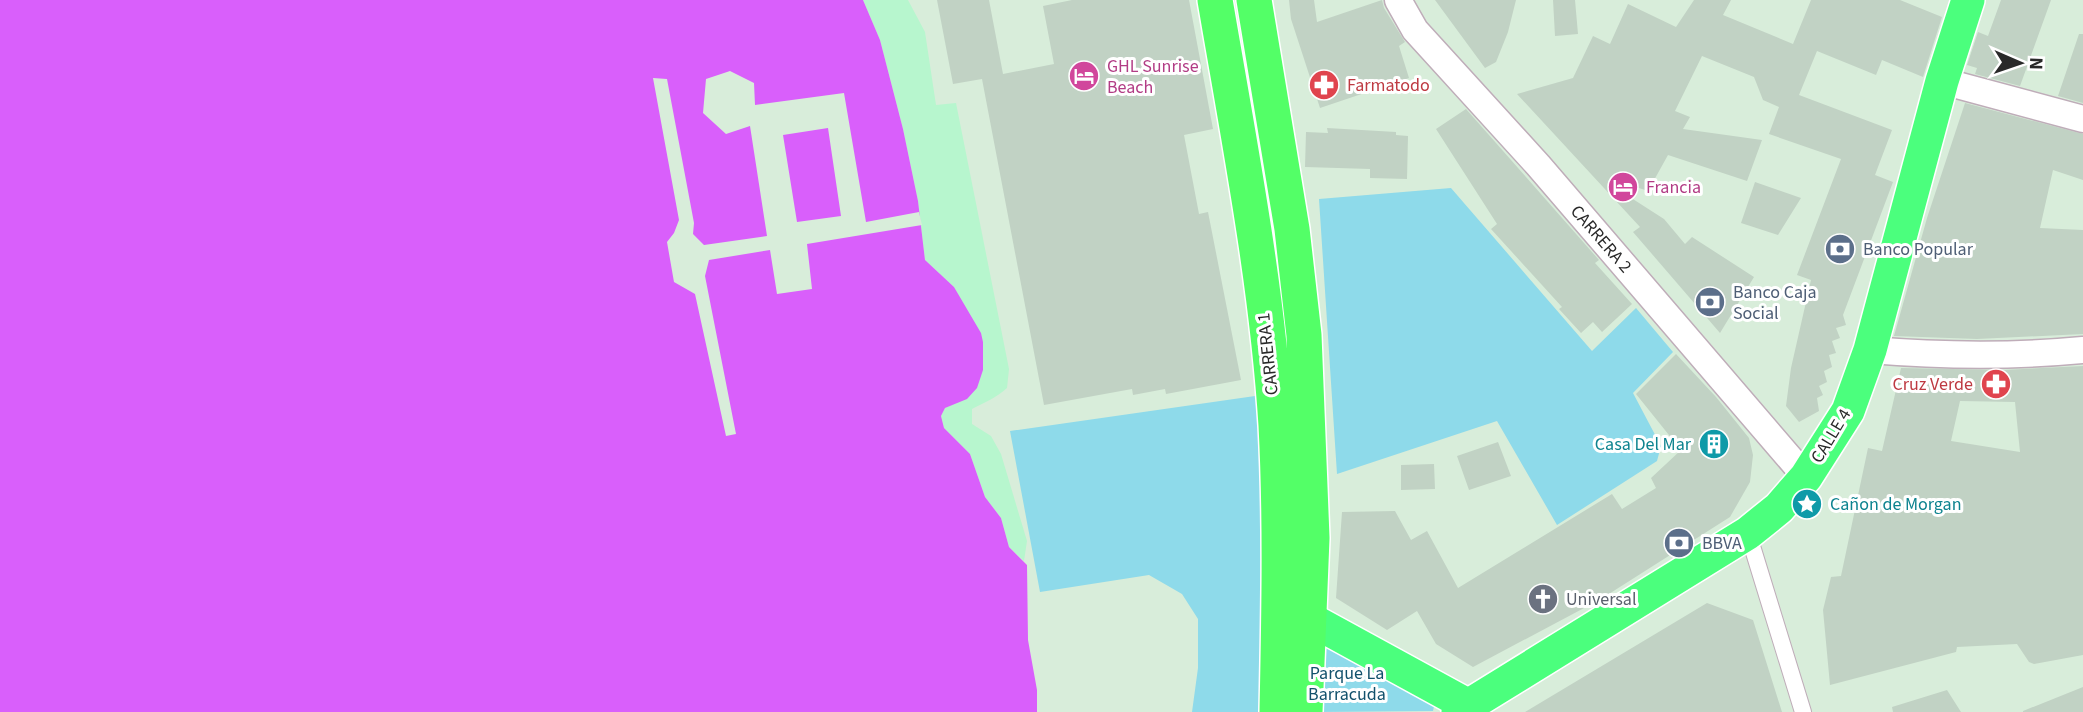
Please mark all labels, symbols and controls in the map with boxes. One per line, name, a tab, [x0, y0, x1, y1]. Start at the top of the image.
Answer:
north arrow	[1985, 28, 2055, 98]
place label: GHL Sunrise Beach	[1107, 54, 1199, 100]
text: N	[2022, 57, 2049, 70]
hotel icon: GHL Sunrise Beach	[1067, 59, 1101, 93]
pharmacy icon: Farmatodo	[1307, 68, 1341, 102]
place label: Farmatodo	[1347, 73, 1430, 98]
hotel icon: Francia	[1606, 170, 1640, 204]
place label: Francia	[1646, 175, 1701, 200]
street label: CARRERA 2	[1564, 200, 1638, 278]
bank icon: Banco Popular	[1823, 232, 1857, 266]
place label: Banco Popular	[1863, 237, 1974, 262]
place label: Banco Caja Social	[1733, 280, 1817, 326]
bank icon: Banco Caja Social	[1693, 285, 1727, 319]
street label: CARRERA 1	[1251, 312, 1285, 396]
pharmacy icon: Cruz Verde	[1979, 367, 2013, 401]
place label: Cruz Verde	[1893, 372, 1973, 397]
street label: CALLE 4	[1805, 404, 1857, 468]
building icon: Casa Del Mar	[1697, 427, 1731, 461]
place label: Casa Del Mar	[1595, 432, 1692, 457]
place icon: Cañon de Morgan	[1790, 487, 1824, 521]
place label: Cañon de Morgan	[1830, 492, 1962, 517]
bank icon: BBVA	[1662, 526, 1696, 560]
place label: BBVA	[1702, 531, 1742, 556]
church icon: Universal	[1526, 582, 1560, 616]
place label: Universal	[1566, 587, 1637, 612]
park label: Parque La Barracuda	[1308, 661, 1386, 707]

